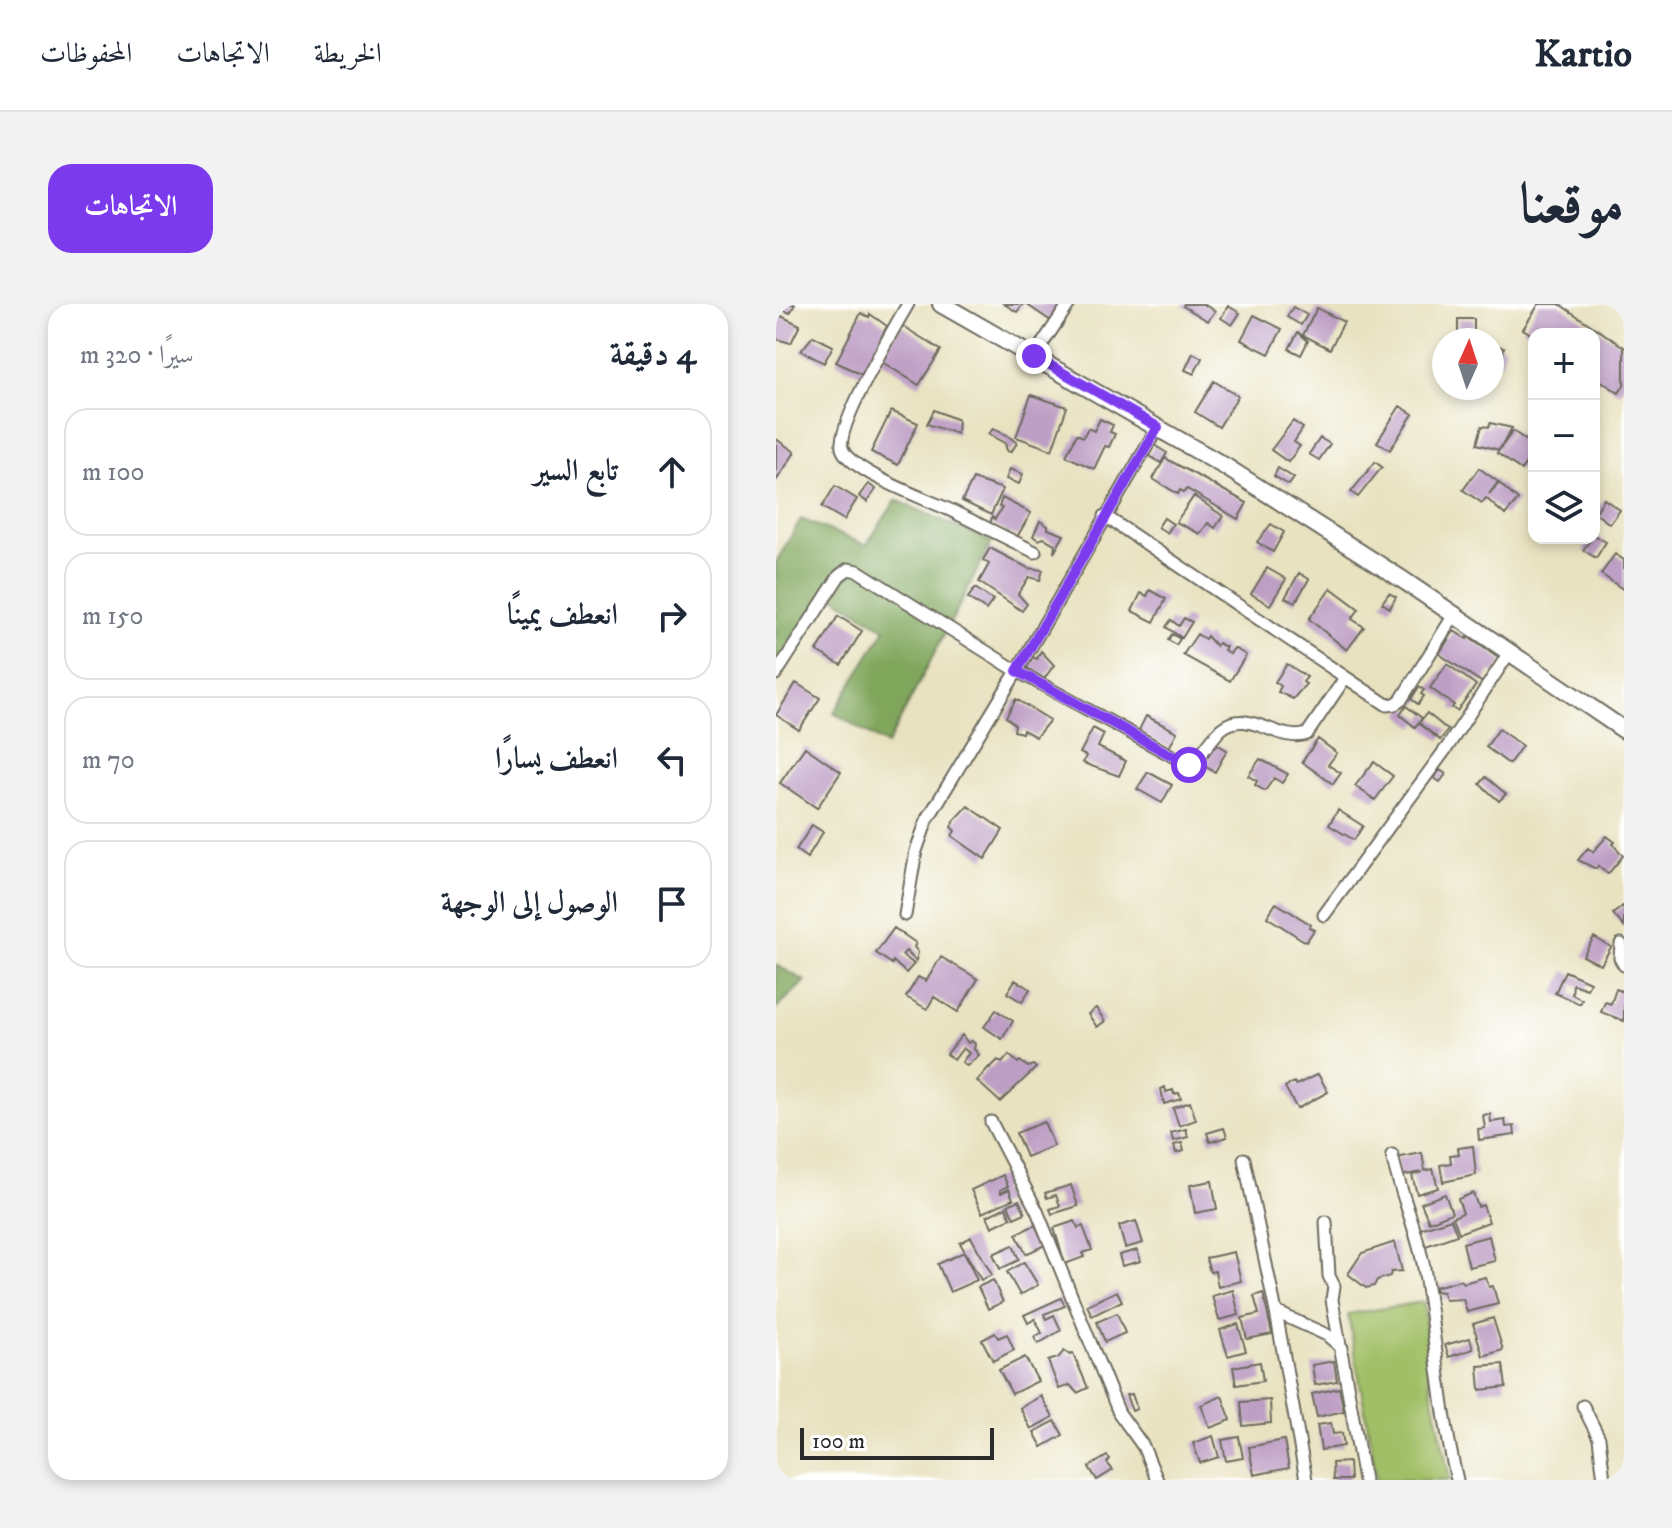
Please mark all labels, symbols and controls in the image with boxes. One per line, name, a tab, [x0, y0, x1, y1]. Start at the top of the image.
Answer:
text: Kartio	[1535, 31, 1632, 79]
text: المحفوظات	[40, 36, 132, 71]
text: الاتجاهات	[176, 36, 270, 71]
text: الخريطة	[314, 36, 382, 71]
button: الاتجاهات	[48, 164, 213, 253]
text: موقعنا	[1519, 171, 1624, 241]
north arrow	[1432, 328, 1504, 400]
map controls	[1528, 328, 1600, 544]
button: +	[1528, 328, 1600, 400]
text: 4 دقيقة	[610, 333, 696, 375]
route end	[1016, 338, 1052, 374]
text: سيرًا · 320 m	[80, 339, 194, 372]
button: −	[1528, 400, 1600, 472]
icon: ahead	[650, 450, 694, 494]
text: تابع السير	[533, 453, 618, 490]
text: 100 m	[82, 456, 145, 489]
button: layers	[1528, 472, 1600, 544]
icon: right	[650, 594, 694, 638]
text: انعطف يمينًا	[507, 597, 618, 634]
text: 150 m	[82, 600, 143, 633]
icon: left	[650, 738, 694, 782]
text: انعطف يسارًا	[495, 741, 618, 778]
text: 70 m	[82, 744, 135, 777]
route start	[1171, 747, 1207, 783]
icon: arrive	[650, 882, 694, 926]
text: الوصول إلى الوجهة	[441, 885, 618, 922]
scale bar	[800, 1424, 994, 1460]
text: 100 m	[812, 1428, 865, 1455]

